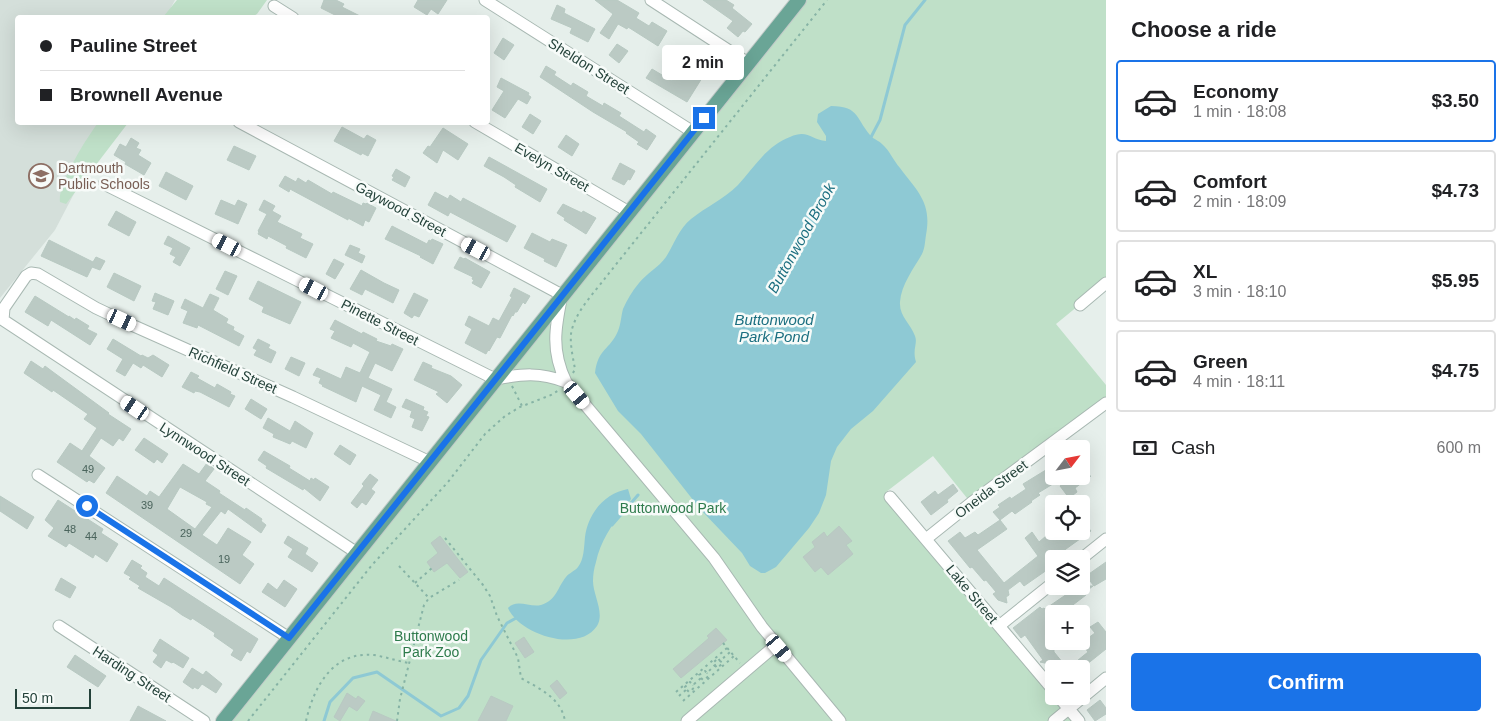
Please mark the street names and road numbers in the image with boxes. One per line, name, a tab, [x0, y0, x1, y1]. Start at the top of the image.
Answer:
street label: Sheldon Street	[545, 35, 633, 97]
street label: Evelyn Street	[512, 139, 592, 195]
street label: Gaywood Street	[353, 178, 449, 240]
street label: Pinette Street	[339, 296, 422, 348]
street label: Richfield Street	[186, 343, 280, 397]
street label: Lynnwood Street	[157, 419, 253, 489]
street label: Oneida Street	[952, 457, 1030, 521]
street label: Lake Street	[943, 561, 1001, 627]
street label: Harding Street	[90, 643, 174, 705]

